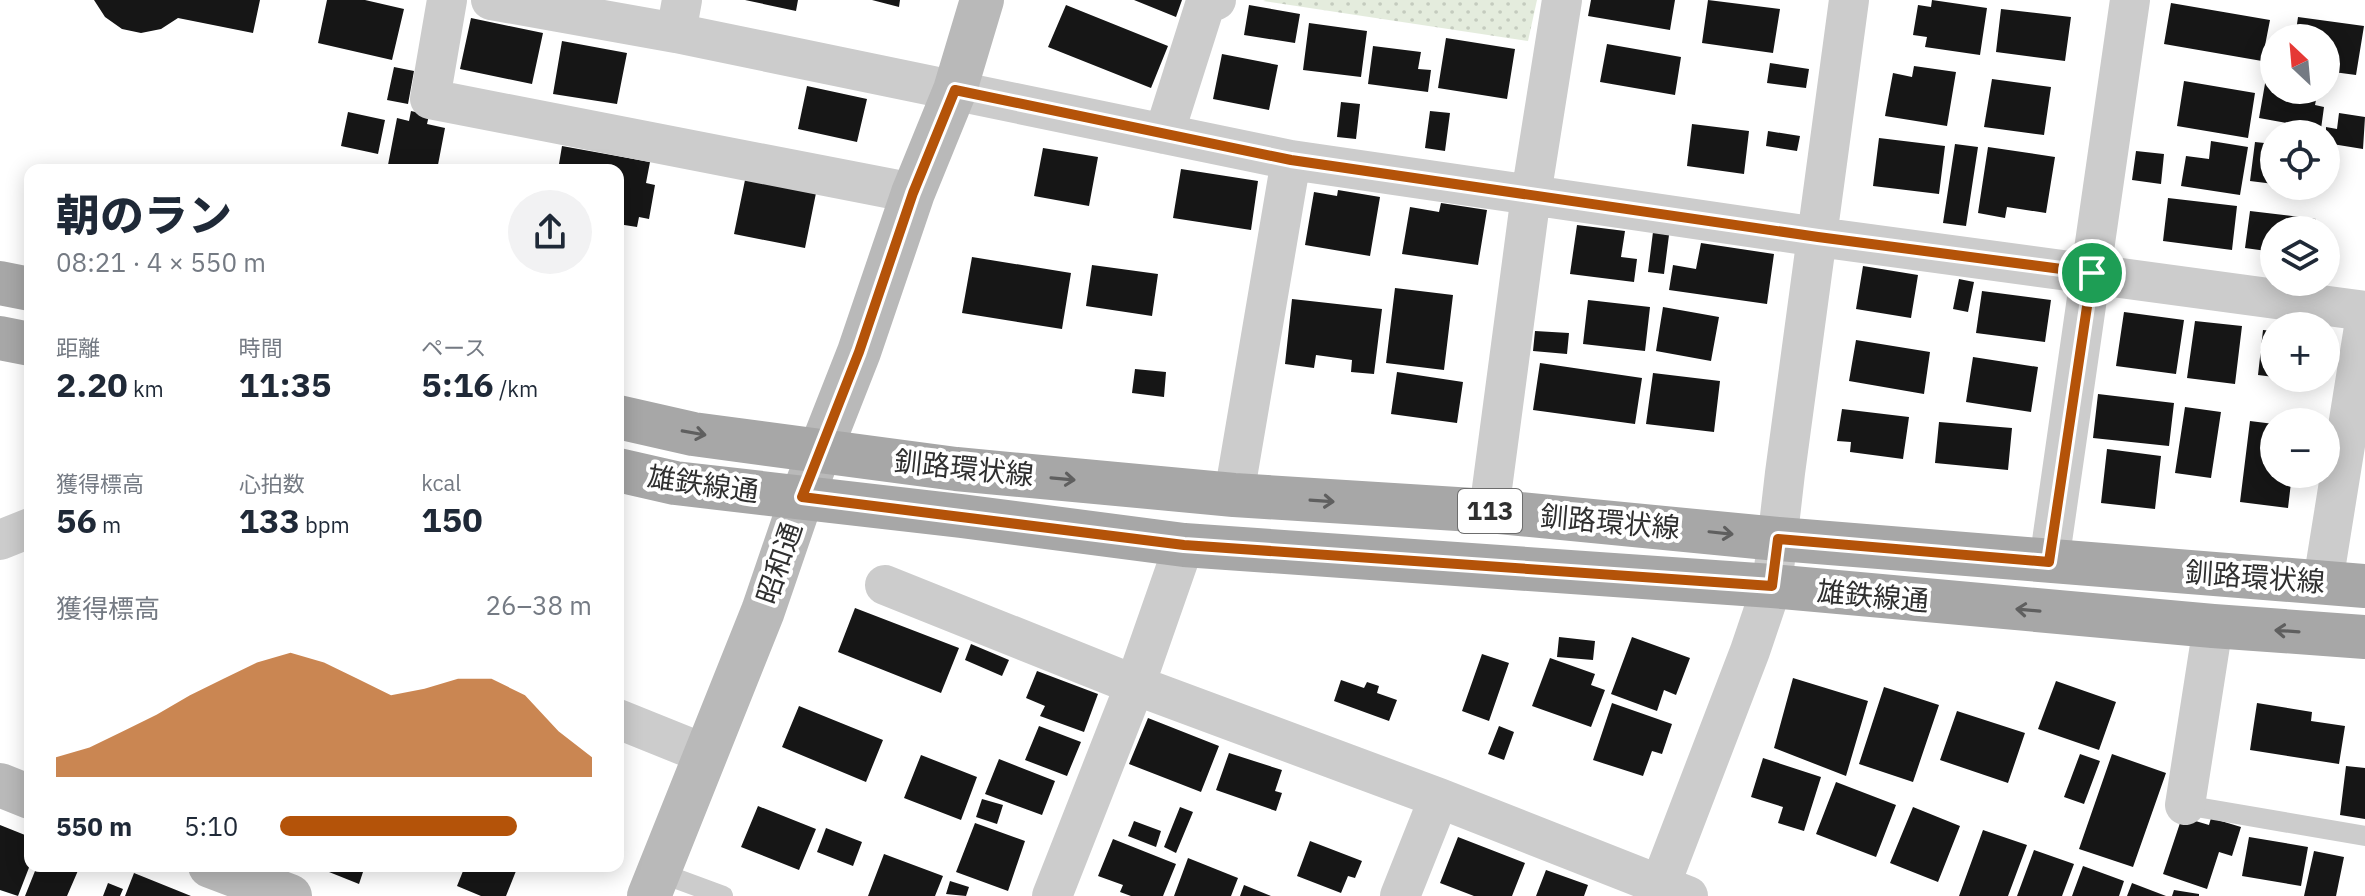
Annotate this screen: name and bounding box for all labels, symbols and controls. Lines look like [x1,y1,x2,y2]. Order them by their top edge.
north arrow [2260,24,2340,104]
map controls [2260,24,2340,488]
button: locate [2260,120,2340,200]
text: 朝のラン [56,186,232,243]
button: share [508,190,592,274]
button: layers [2260,216,2340,296]
pin [2058,239,2126,307]
text: 08:21 · 4 × 550 m [56,245,266,279]
icon: arrive [2070,251,2114,295]
button: + [2260,312,2340,392]
text: 距離 [56,333,100,362]
text: 時間 [239,333,283,362]
text: ペース [421,333,486,362]
text: 2.20 [56,362,128,406]
text: 11:35 [239,362,331,406]
text: 5:16 [421,362,494,406]
text: km [128,374,164,403]
text: /km [494,374,538,403]
button: − [2260,408,2340,488]
one-way arrow [681,427,707,442]
street label: 釧路環状線 [892,442,1036,493]
street label: 雄鉄線通 [645,457,761,510]
text: kcal [421,468,461,497]
text: 獲得標高 [56,469,144,498]
text: 心拍数 [239,469,305,498]
one-way arrow [1049,472,1076,487]
road number: 113 [1458,489,1522,533]
one-way arrow [1308,494,1335,509]
text: 150 [421,497,483,541]
street label: 釧路環状線 [1539,497,1681,546]
text: 56 [56,498,97,542]
text: 133 [239,498,300,542]
text: m [97,510,121,539]
text: bpm [300,510,350,539]
street label: 昭和通 [747,517,810,609]
one-way arrow [1707,526,1734,541]
street label: 釧路環状線 [2184,553,2326,600]
street label: 雄鉄線通 [1816,572,1930,619]
text: 26–38 m [485,588,592,622]
text: 獲得標高 [56,591,160,625]
one-way arrow [2015,602,2042,617]
one-way arrow [2274,623,2301,638]
text: 550 m [56,809,132,843]
text: 5:10 [184,809,238,843]

